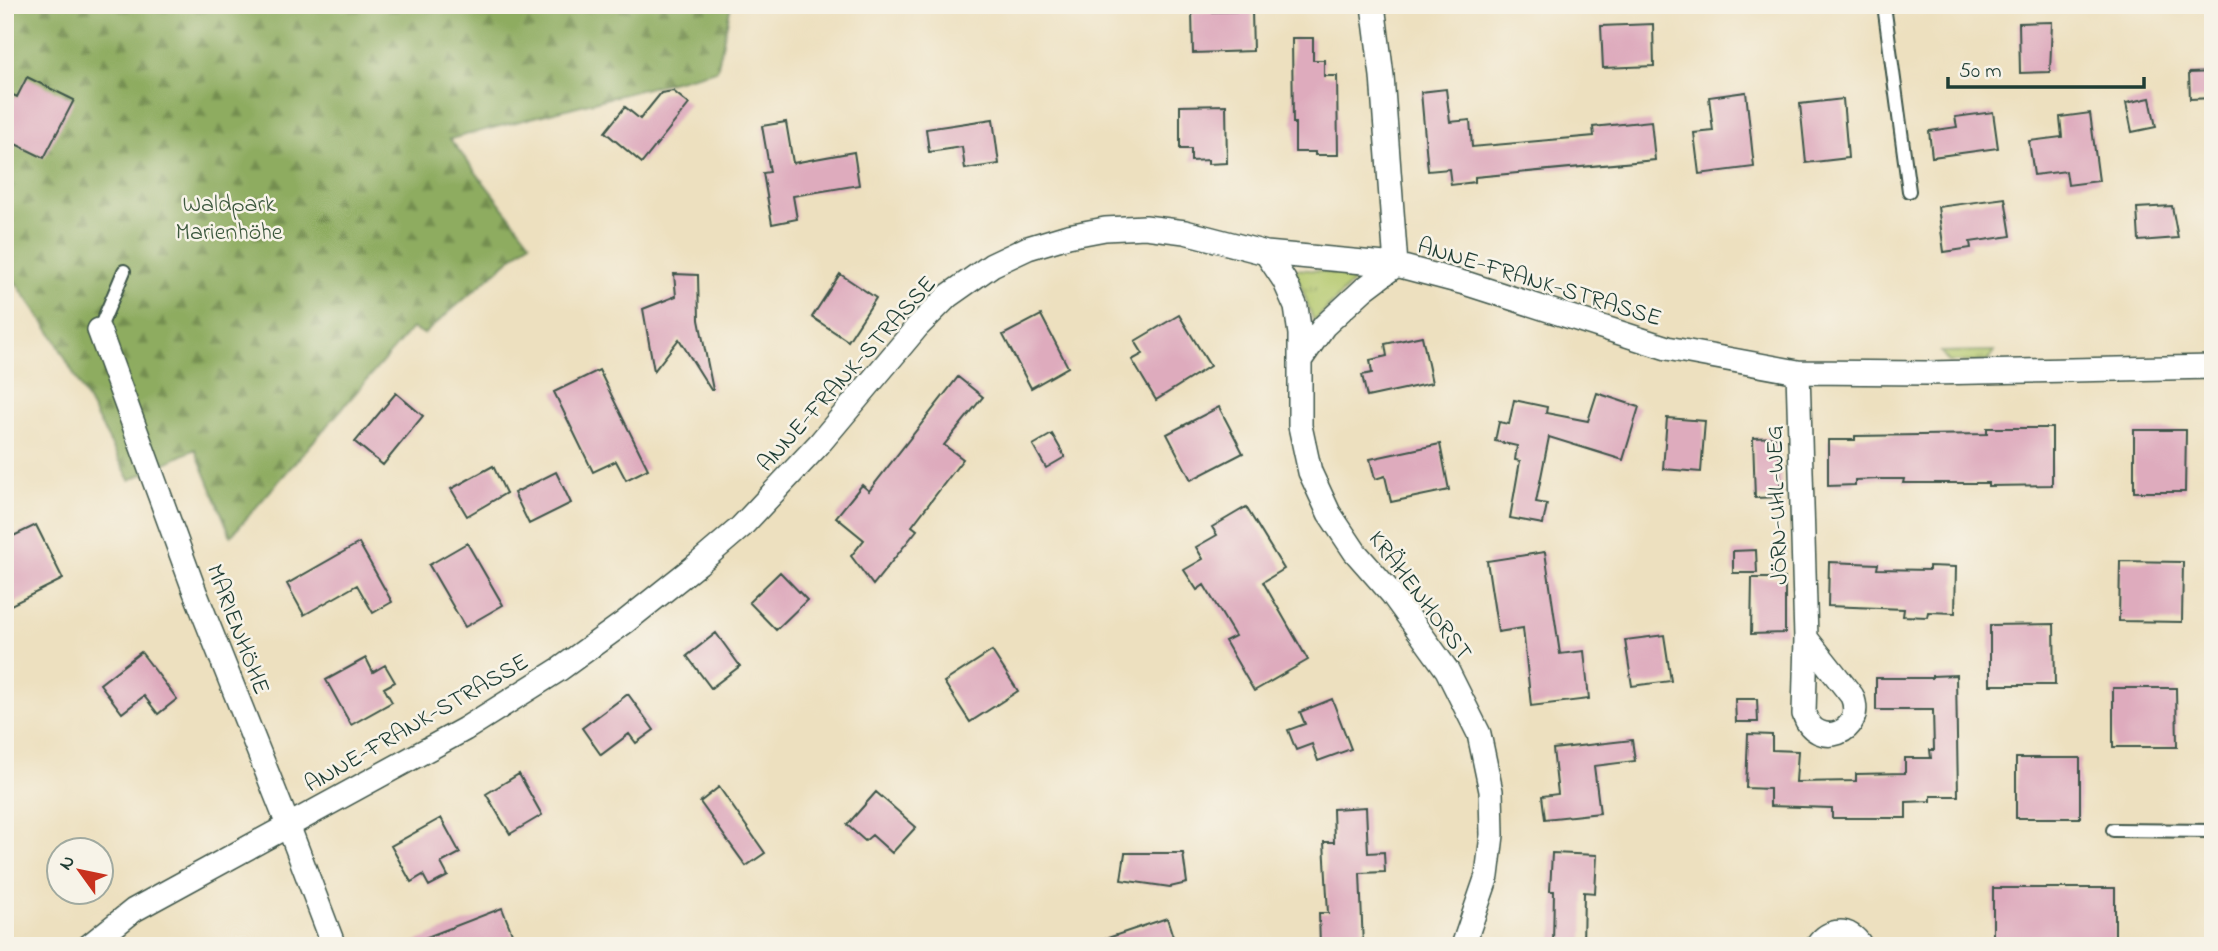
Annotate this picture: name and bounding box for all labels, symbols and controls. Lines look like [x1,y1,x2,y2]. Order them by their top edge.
scale bar [1948,46,2144,90]
text: 50 m [1959,57,2002,87]
park label: Waldpark Marienhöhe [175,188,283,251]
street label: ANNE-FRANK-STRASSE [1413,230,1666,337]
street label: ANNE-FRANK-STRASSE [750,269,946,481]
street label: JÖRN-UHL-WEG [1758,424,1799,585]
street label: KRÄHENHORST [1358,524,1480,669]
street label: MARIENHÖHE [196,560,278,700]
street label: ANNE-FRANK-STRASSE [299,646,536,803]
north arrow [46,836,116,906]
text: N [53,850,83,876]

